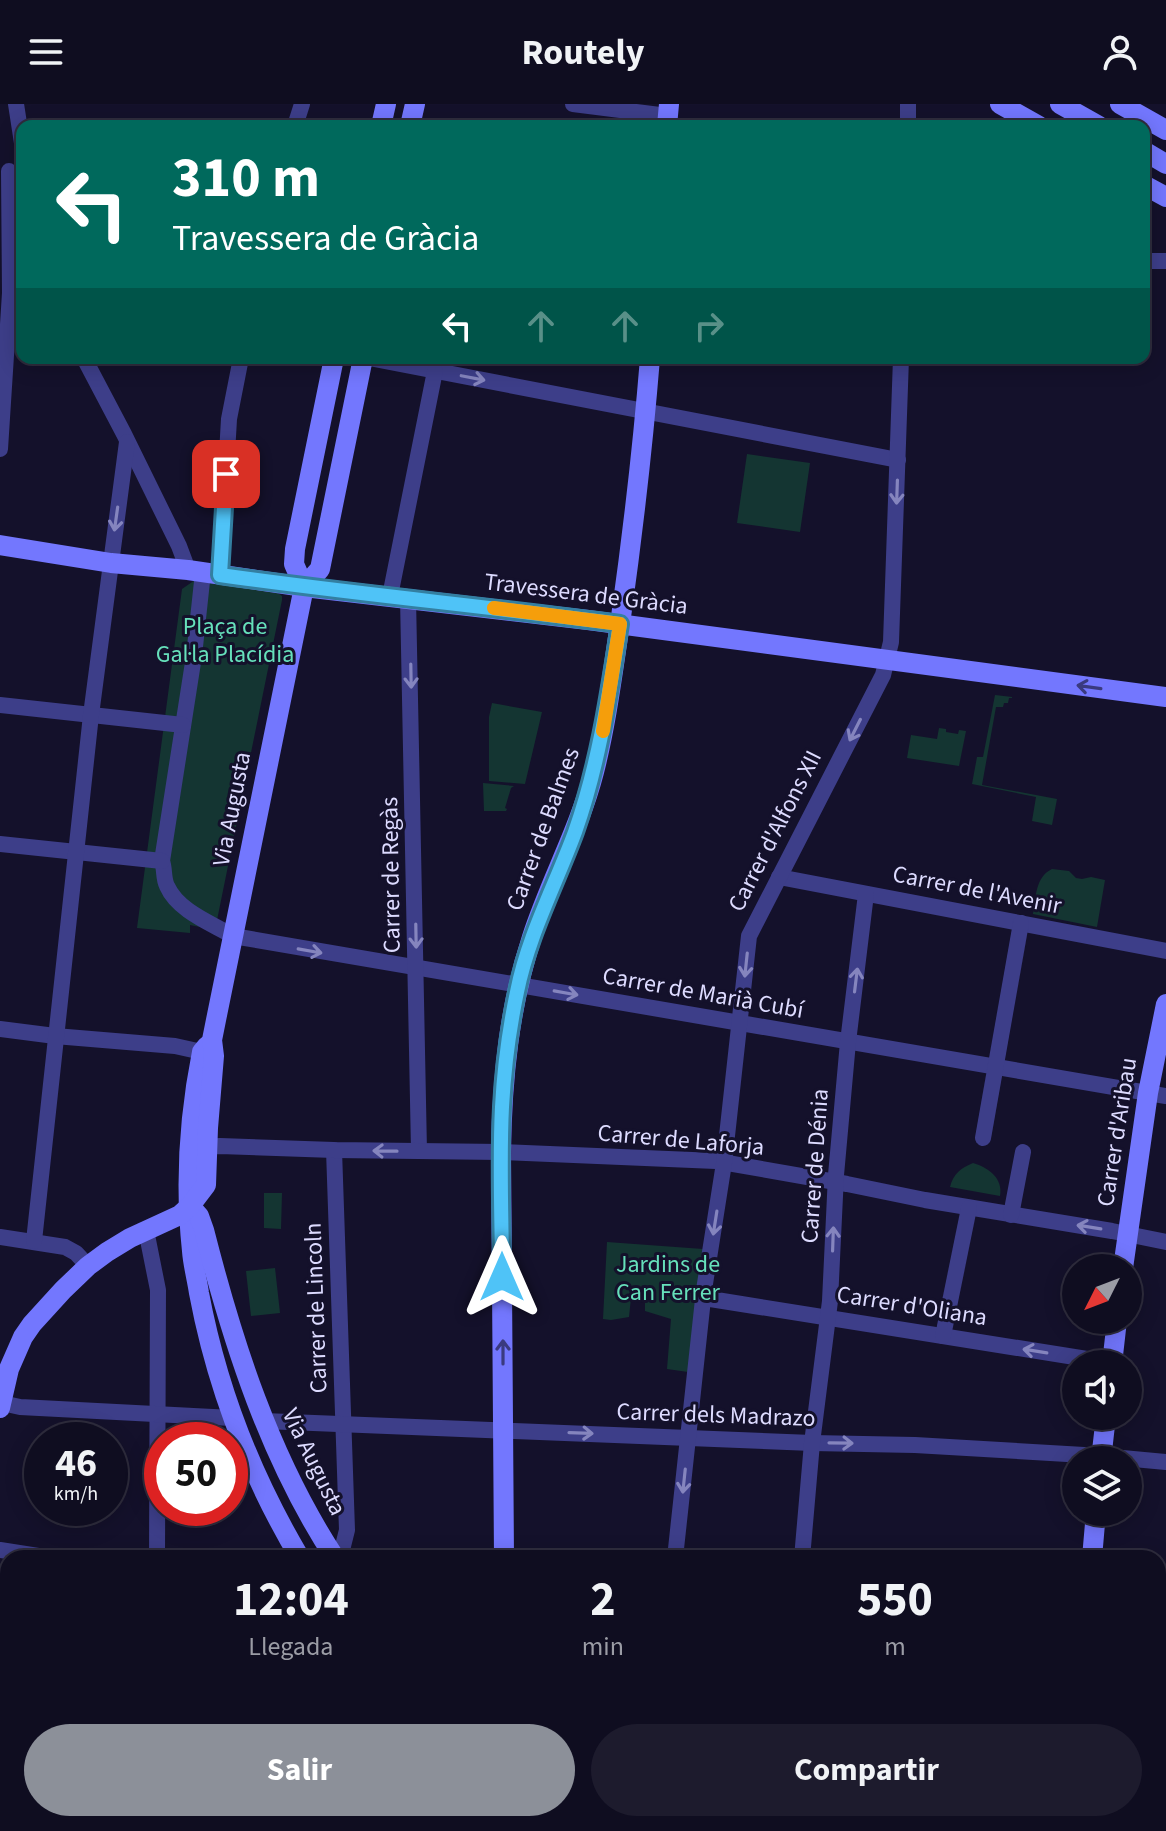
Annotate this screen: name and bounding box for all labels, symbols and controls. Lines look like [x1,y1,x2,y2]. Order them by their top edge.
text: Routely [522,27,644,78]
icon: menu [24,30,68,74]
icon: person [1098,30,1142,74]
text: 310 m [172,139,320,218]
icon: left [40,152,144,256]
text: Travessera de Gràcia [172,213,479,264]
icon: left [435,304,479,348]
icon: ahead [519,304,563,348]
icon: ahead [603,304,647,348]
icon: right [687,304,731,348]
one-way arrow [460,371,485,386]
pin [192,440,260,508]
icon: arrive [204,452,248,496]
one-way arrow [890,478,905,505]
one-way arrow [108,506,123,531]
street label: Travessera de Gràcia [482,564,690,624]
park label: Plaça de Gal·la Placídia [156,609,294,672]
one-way arrow [403,662,418,689]
one-way arrow [1077,679,1102,694]
one-way arrow [846,718,862,742]
street label: Carrer de Balmes [497,742,589,916]
street label: Carrer d'Alfons XII [719,744,831,918]
street label: Via Augusta [204,749,260,869]
street label: Carrer de Regàs [372,797,410,953]
street label: Carrer de l'Avenir [890,856,1065,924]
one-way arrow [408,922,424,949]
one-way arrow [296,944,322,959]
one-way arrow [738,951,753,978]
street label: Carrer de Marià Cubí [600,958,807,1028]
one-way arrow [848,967,863,994]
one-way arrow [553,987,578,1002]
street label: Carrer d'Aribau [1088,1055,1146,1209]
street label: Carrer de Dénia [792,1087,838,1245]
street label: Carrer de Laforja [596,1115,766,1165]
one-way arrow [372,1143,399,1158]
one-way arrow [707,1210,722,1235]
one-way arrow [1077,1219,1103,1234]
street label: Carrer de Lincoln [296,1222,336,1394]
one-way arrow [826,1226,841,1253]
position arrow [460,1235,544,1319]
park label: Jardins de Can Ferrer [616,1247,721,1310]
north arrow [1062,1254,1142,1334]
map controls [1062,1254,1142,1526]
street label: Carrer d'Oliana [834,1277,990,1335]
one-way arrow [495,1339,510,1366]
one-way arrow [1023,1342,1048,1357]
button: sound [1062,1350,1142,1430]
street label: Carrer dels Madrazo [616,1394,816,1436]
street label: Via Augusta [273,1402,355,1522]
speed limit sign: 50 [144,1422,248,1526]
one-way arrow [567,1426,594,1441]
text: 46 [55,1435,97,1492]
one-way arrow [827,1435,854,1451]
button: layers [1062,1446,1142,1526]
one-way arrow [676,1467,691,1494]
text: km/h [54,1480,98,1508]
text: 12:04 [233,1566,349,1634]
text: 2 [590,1566,616,1634]
text: 550 [857,1566,933,1634]
text: Llegada [248,1628,333,1665]
text: min [582,1628,624,1665]
text: m [884,1628,906,1665]
button: Salir [24,1724,575,1816]
button: Compartir [591,1724,1142,1816]

